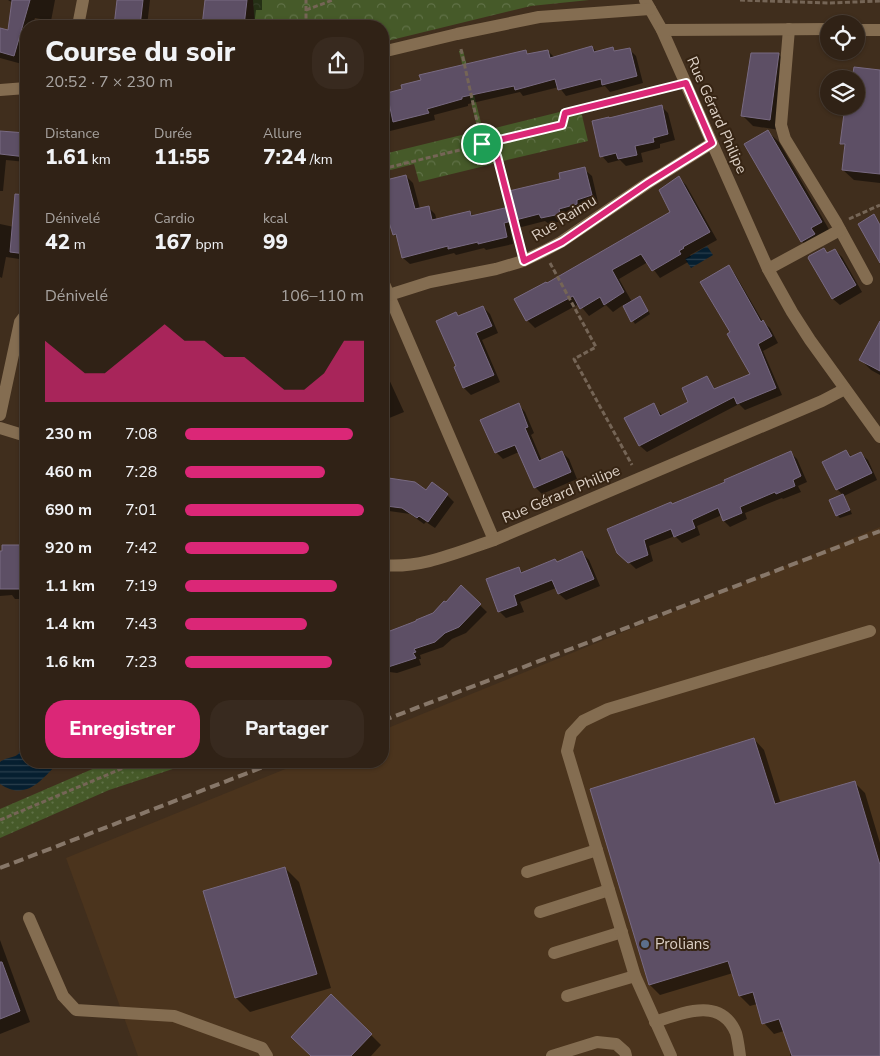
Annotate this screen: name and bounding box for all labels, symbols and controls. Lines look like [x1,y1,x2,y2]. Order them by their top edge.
map controls [820,15,865,115]
button: locate [820,15,865,60]
text: Course du soir [45,33,235,71]
button: share [312,37,364,89]
street label: Rue Gérard Philipe [682,53,752,177]
button: layers [820,70,865,115]
text: 20:52 · 7 × 230 m [45,71,173,93]
pin [461,123,503,165]
text: Distance [45,124,99,143]
text: Durée [154,124,192,143]
text: Allure [263,124,302,143]
icon: arrive [468,130,496,158]
text: 1.61 [45,143,88,171]
text: 11:55 [154,143,210,171]
text: 7:24 [263,143,306,171]
text: km [88,150,111,169]
text: /km [306,150,333,169]
street label: Rue Raimu [528,190,600,246]
text: Dénivelé [45,209,100,228]
text: Cardio [154,209,195,228]
text: kcal [263,209,288,228]
text: 42 [45,228,70,256]
text: 167 [154,228,192,256]
text: 99 [263,228,288,256]
text: m [70,235,86,254]
text: bpm [192,235,224,254]
text: Dénivelé [45,285,108,307]
text: 106–110 m [281,285,364,307]
text: 230 m [45,423,92,445]
text: 7:08 [125,423,157,445]
street label: Rue Gérard Philipe [499,460,623,528]
text: 460 m [45,461,92,483]
text: 7:28 [125,461,157,483]
text: 690 m [45,499,92,521]
text: 7:01 [125,499,157,521]
text: 920 m [45,537,92,559]
text: 7:42 [125,537,157,559]
text: 1.1 km [45,575,95,597]
text: 7:19 [125,575,157,597]
text: 1.4 km [45,613,95,635]
text: 7:43 [125,613,157,635]
text: 1.6 km [45,651,95,673]
text: 7:23 [125,651,157,673]
button: Enregistrer [45,700,200,758]
button: Partager [210,700,364,758]
place label: Prolians [655,934,710,954]
marker: Prolians [639,938,651,950]

